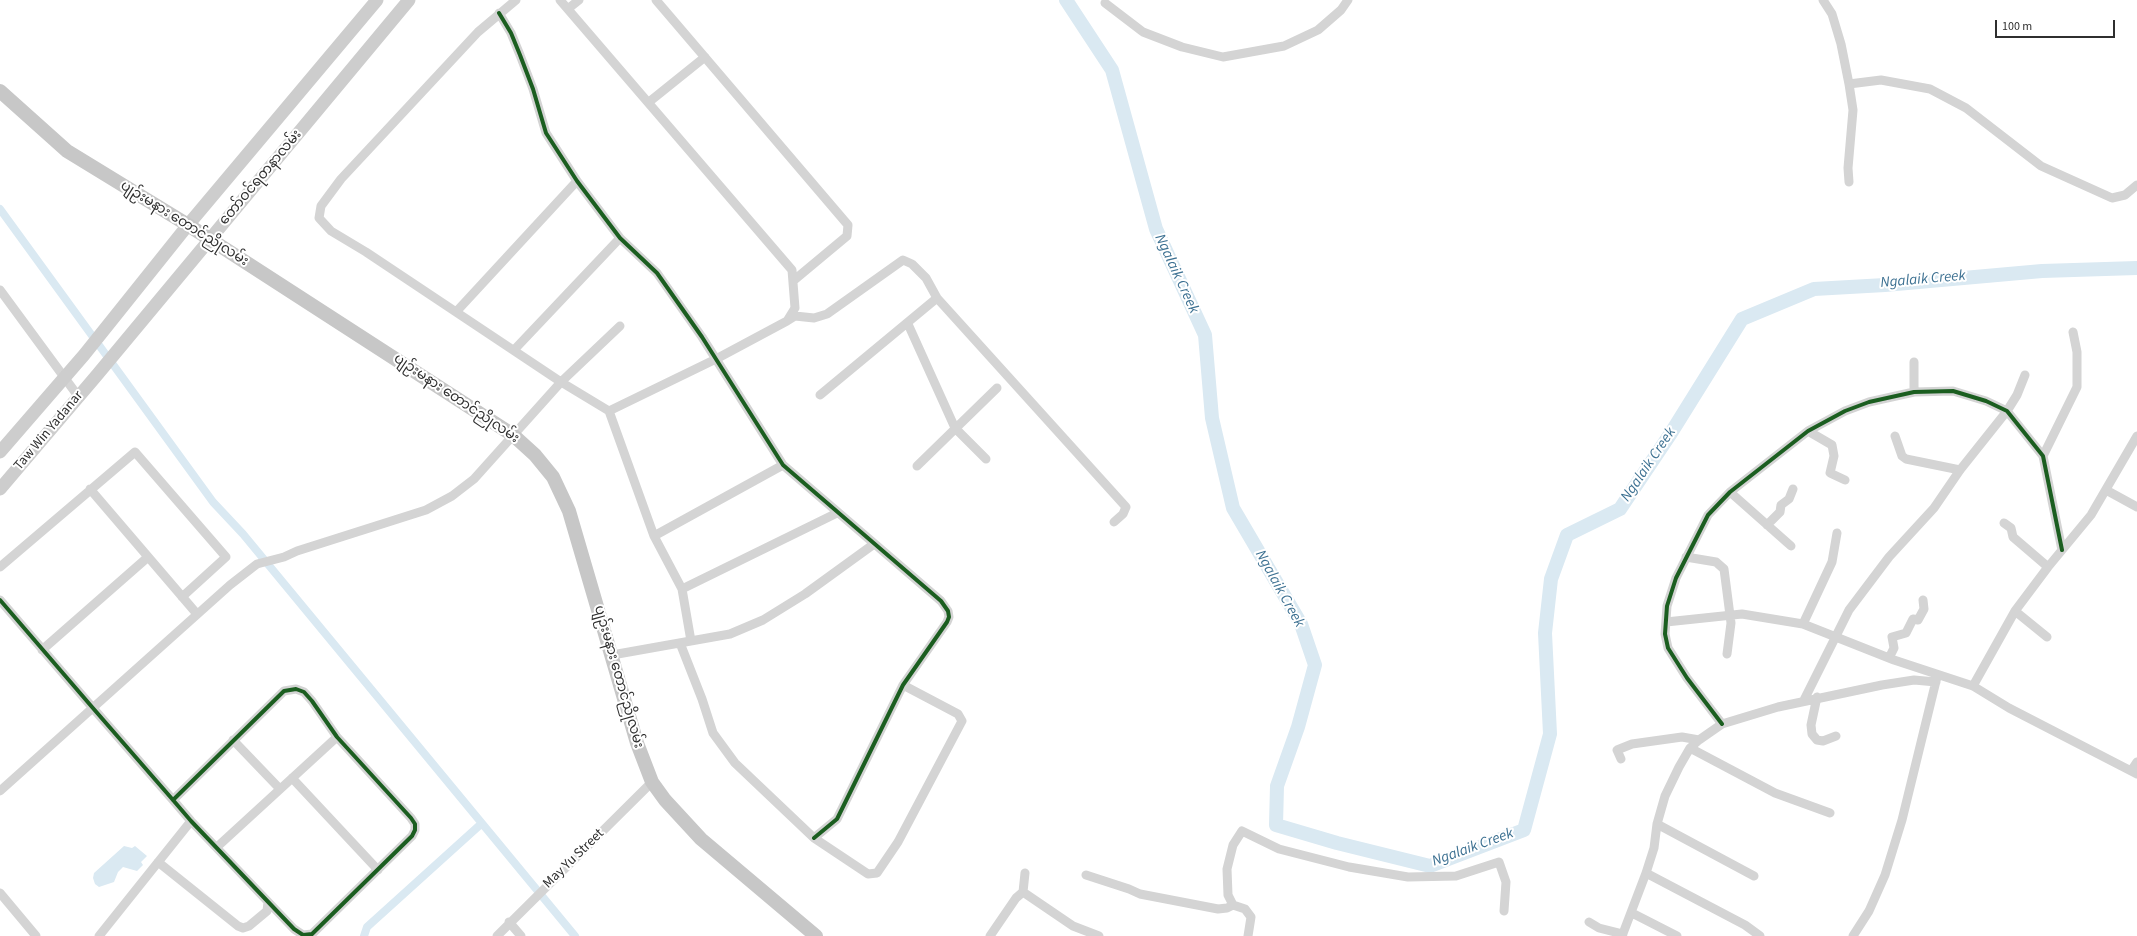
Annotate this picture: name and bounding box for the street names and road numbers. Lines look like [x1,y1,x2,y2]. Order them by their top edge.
street label: တော်ဝင်ရတနာလမ်း [216,127,306,229]
street label: ပျဉ်းမနား တောင်ညိုလမ်း [117,178,251,270]
street label: ပျဉ်းမနား တောင်ညိုလမ်း [390,351,522,447]
street label: Taw Win Yadanar [11,388,87,474]
street label: ပျဉ်းမနား တောင်ညိုလမ်း [590,604,646,750]
street label: May Yu Street [540,826,608,892]

